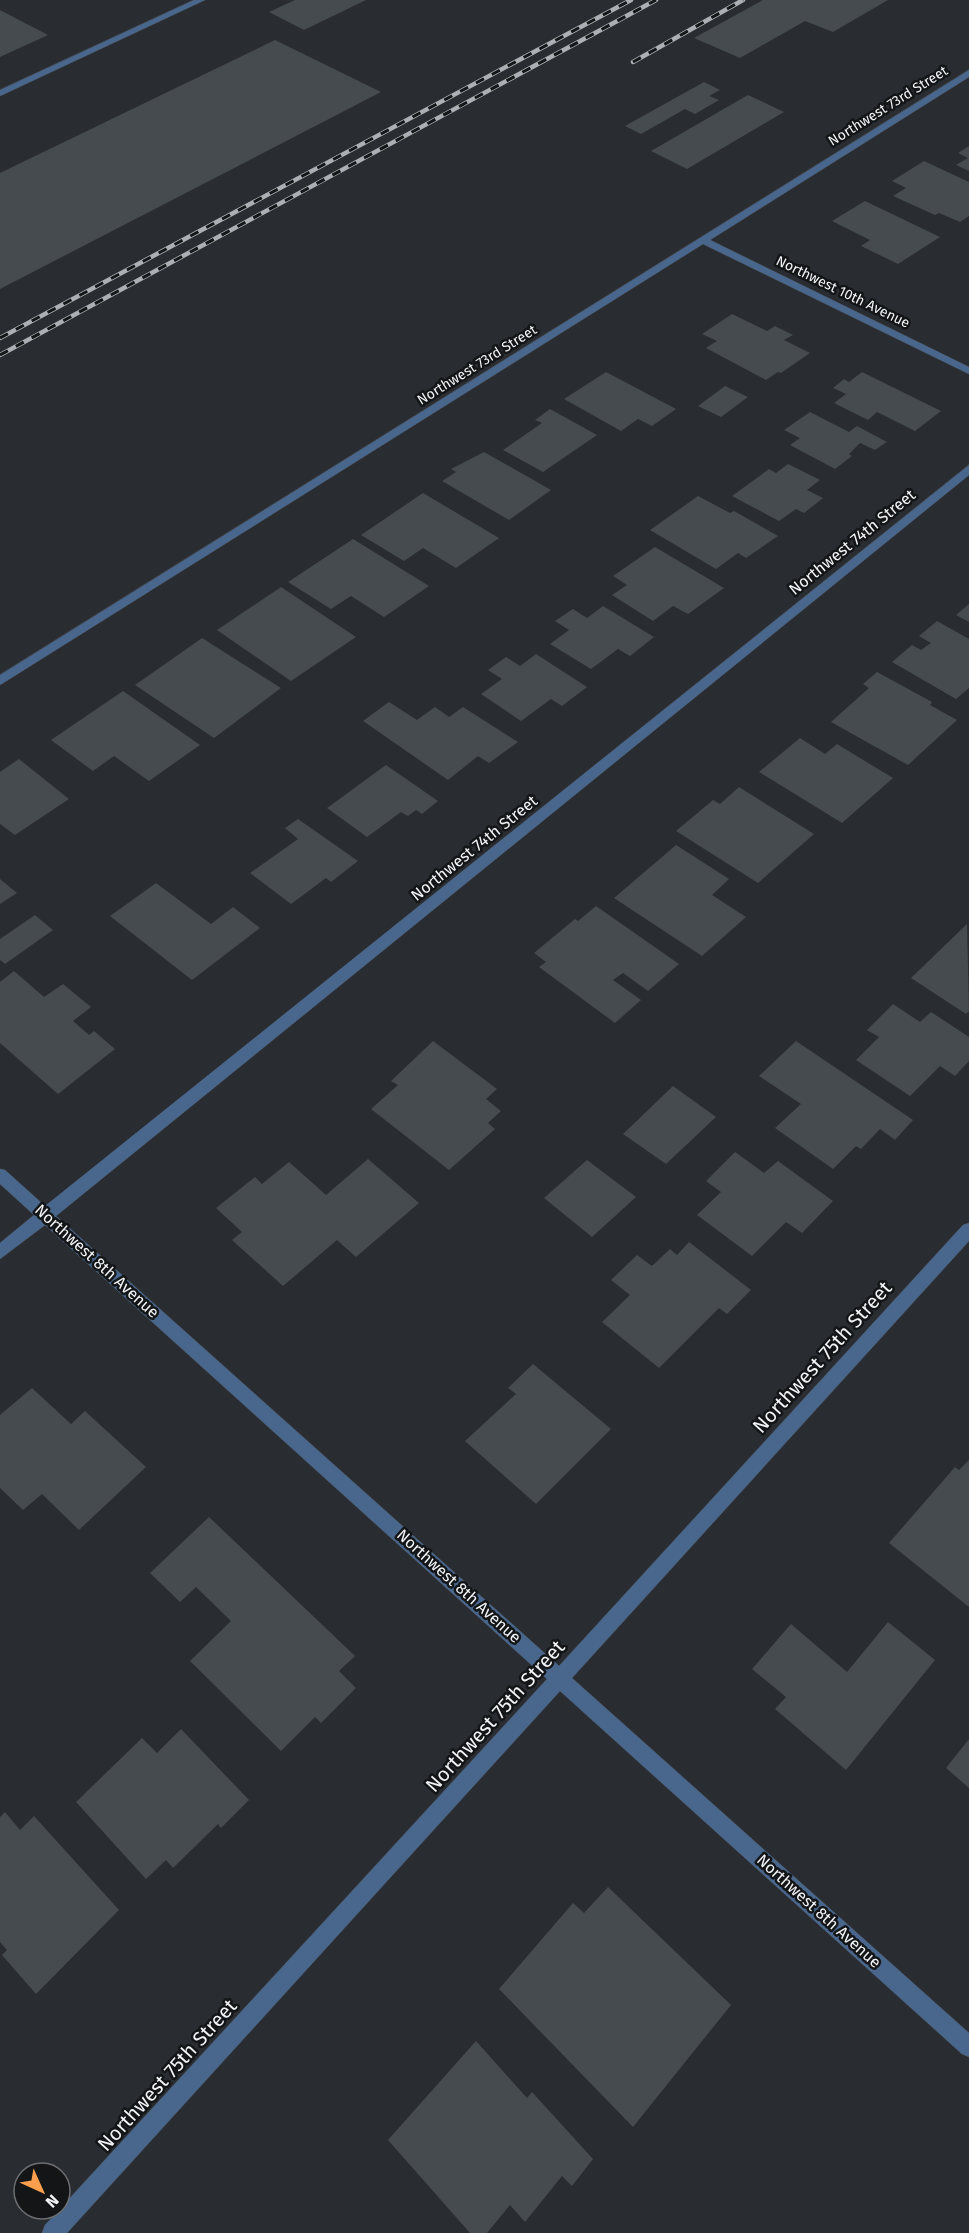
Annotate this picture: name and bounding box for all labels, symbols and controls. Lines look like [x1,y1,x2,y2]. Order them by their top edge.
street label: Northwest 73rd Street [825,62,952,150]
street label: Northwest 10th Avenue [773,252,913,332]
street label: Northwest 73rd Street [414,321,541,409]
street label: Northwest 74th Street [785,485,919,599]
street label: Northwest 74th Street [407,791,541,905]
street label: Northwest 8th Avenue [31,1200,163,1322]
street label: Northwest 75th Street [747,1276,897,1438]
street label: Northwest 8th Avenue [393,1525,525,1647]
street label: Northwest 75th Street [420,1635,570,1797]
street label: Northwest 8th Avenue [753,1850,885,1972]
street label: Northwest 75th Street [92,1994,242,2156]
north arrow [12,2161,72,2221]
text: N [42,2191,63,2212]

